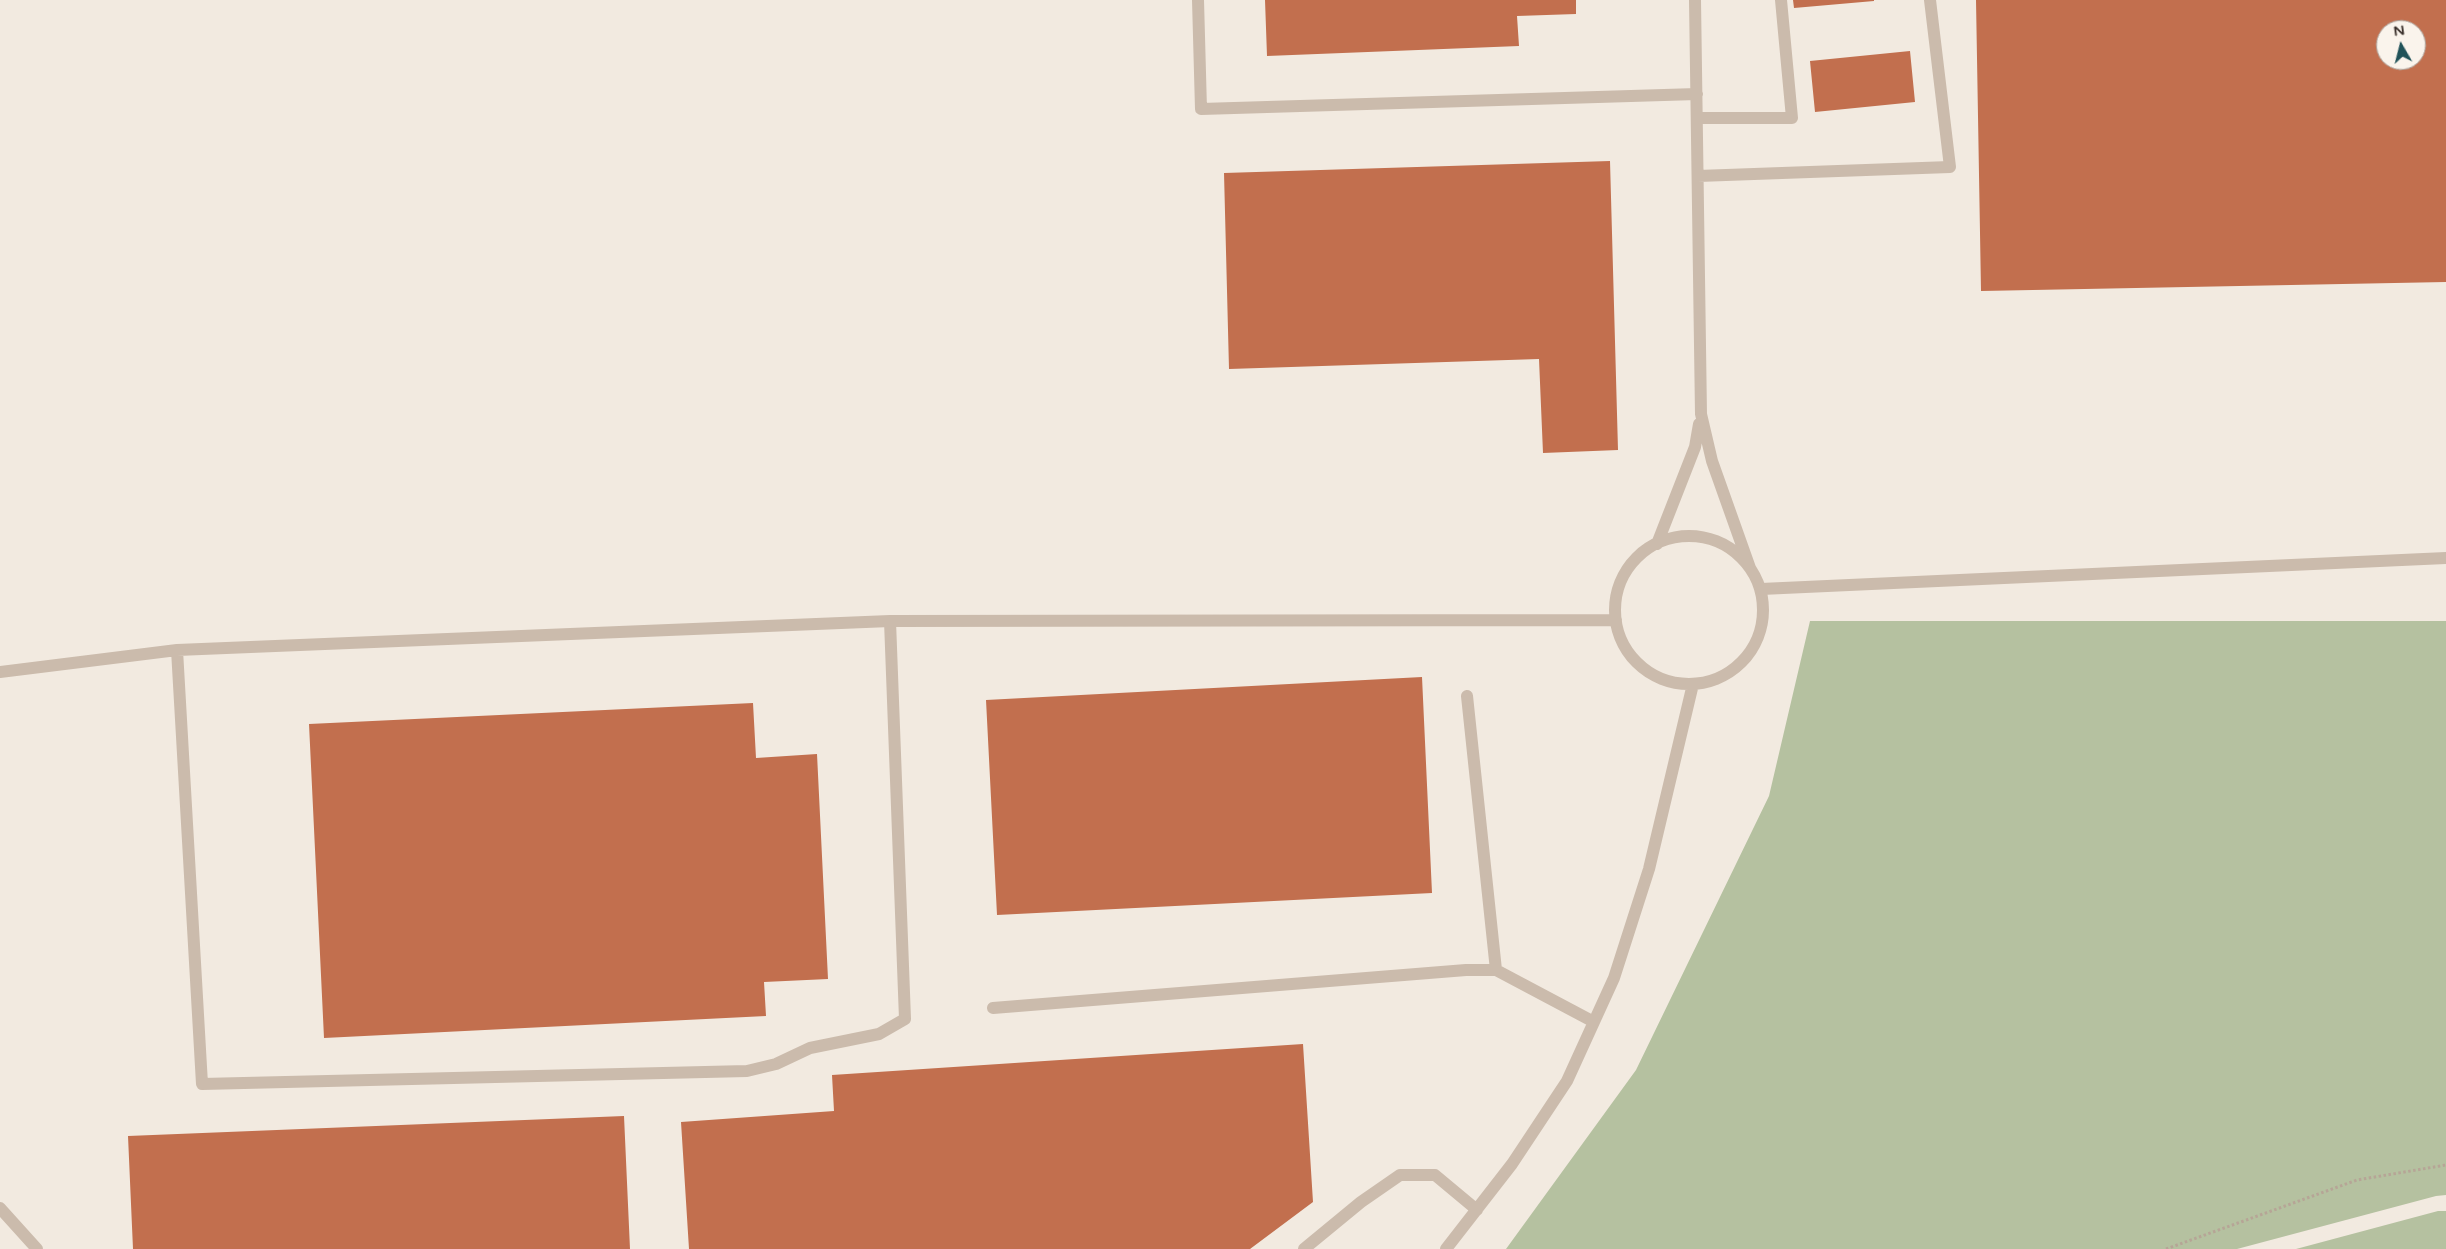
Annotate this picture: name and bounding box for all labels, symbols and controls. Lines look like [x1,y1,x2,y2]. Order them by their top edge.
north arrow [2376,20,2426,70]
text: N [2392,21,2406,40]

